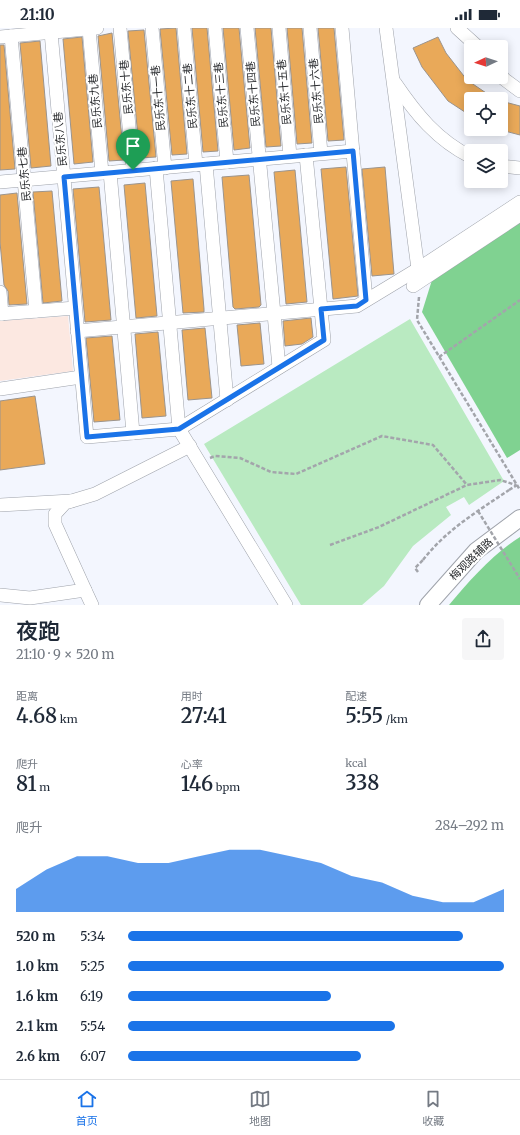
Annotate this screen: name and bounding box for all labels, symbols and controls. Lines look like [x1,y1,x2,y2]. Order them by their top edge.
text: 21:10 [20,5,55,24]
north arrow [464,40,508,84]
map controls [464,40,508,188]
street label: 民乐东十六巷 [306,58,326,124]
street label: 民乐东十巷 [117,59,135,115]
street label: 民乐东十五巷 [274,59,294,125]
street label: 民乐东十四巷 [243,61,263,127]
street label: 民乐东十三巷 [211,62,231,128]
street label: 民乐东十二巷 [180,63,200,129]
street label: 民乐东十一巷 [148,65,168,131]
street label: 民乐东九巷 [86,73,104,129]
button: locate [464,92,508,136]
street label: 民乐东八巷 [51,111,69,167]
pin [116,129,150,170]
icon: arrive [122,135,144,157]
button: layers [464,144,508,188]
street label: 民乐东七巷 [15,146,33,202]
street label: 梅观路辅路 [446,535,496,583]
text: 夜跑 [16,617,60,645]
button: share [462,618,504,660]
text: 21:10 · 9 × 520 m [16,646,115,663]
text: 距离 [16,689,38,703]
text: 用时 [181,689,203,703]
text: 配速 [345,689,367,703]
text: 4.68 [16,703,57,728]
text: 27:41 [181,703,227,728]
text: 5:55 [345,703,383,728]
text: km [57,712,78,726]
text: /km [383,712,408,726]
text: kcal [345,756,367,770]
text: 爬升 [16,757,38,771]
text: 心率 [181,757,203,771]
text: 338 [345,770,379,795]
text: 81 [16,771,37,796]
text: 146 [181,771,213,796]
text: m [37,780,50,794]
text: bpm [213,780,240,794]
text: 284–292 m [435,817,504,834]
text: 爬升 [16,819,42,836]
text: 520 m [16,928,55,945]
text: 5:34 [80,928,105,945]
text: 1.0 km [16,958,59,975]
text: 5:25 [80,958,105,975]
text: 1.6 km [16,988,58,1005]
text: 6:19 [80,988,103,1005]
text: 2.1 km [16,1018,58,1035]
text: 5:54 [80,1018,105,1035]
text: 2.6 km [16,1048,60,1065]
text: 6:07 [80,1048,106,1065]
tab: 首页 [76,1088,98,1128]
tab: 地图 [249,1088,271,1128]
tab: 收藏 [422,1088,444,1128]

